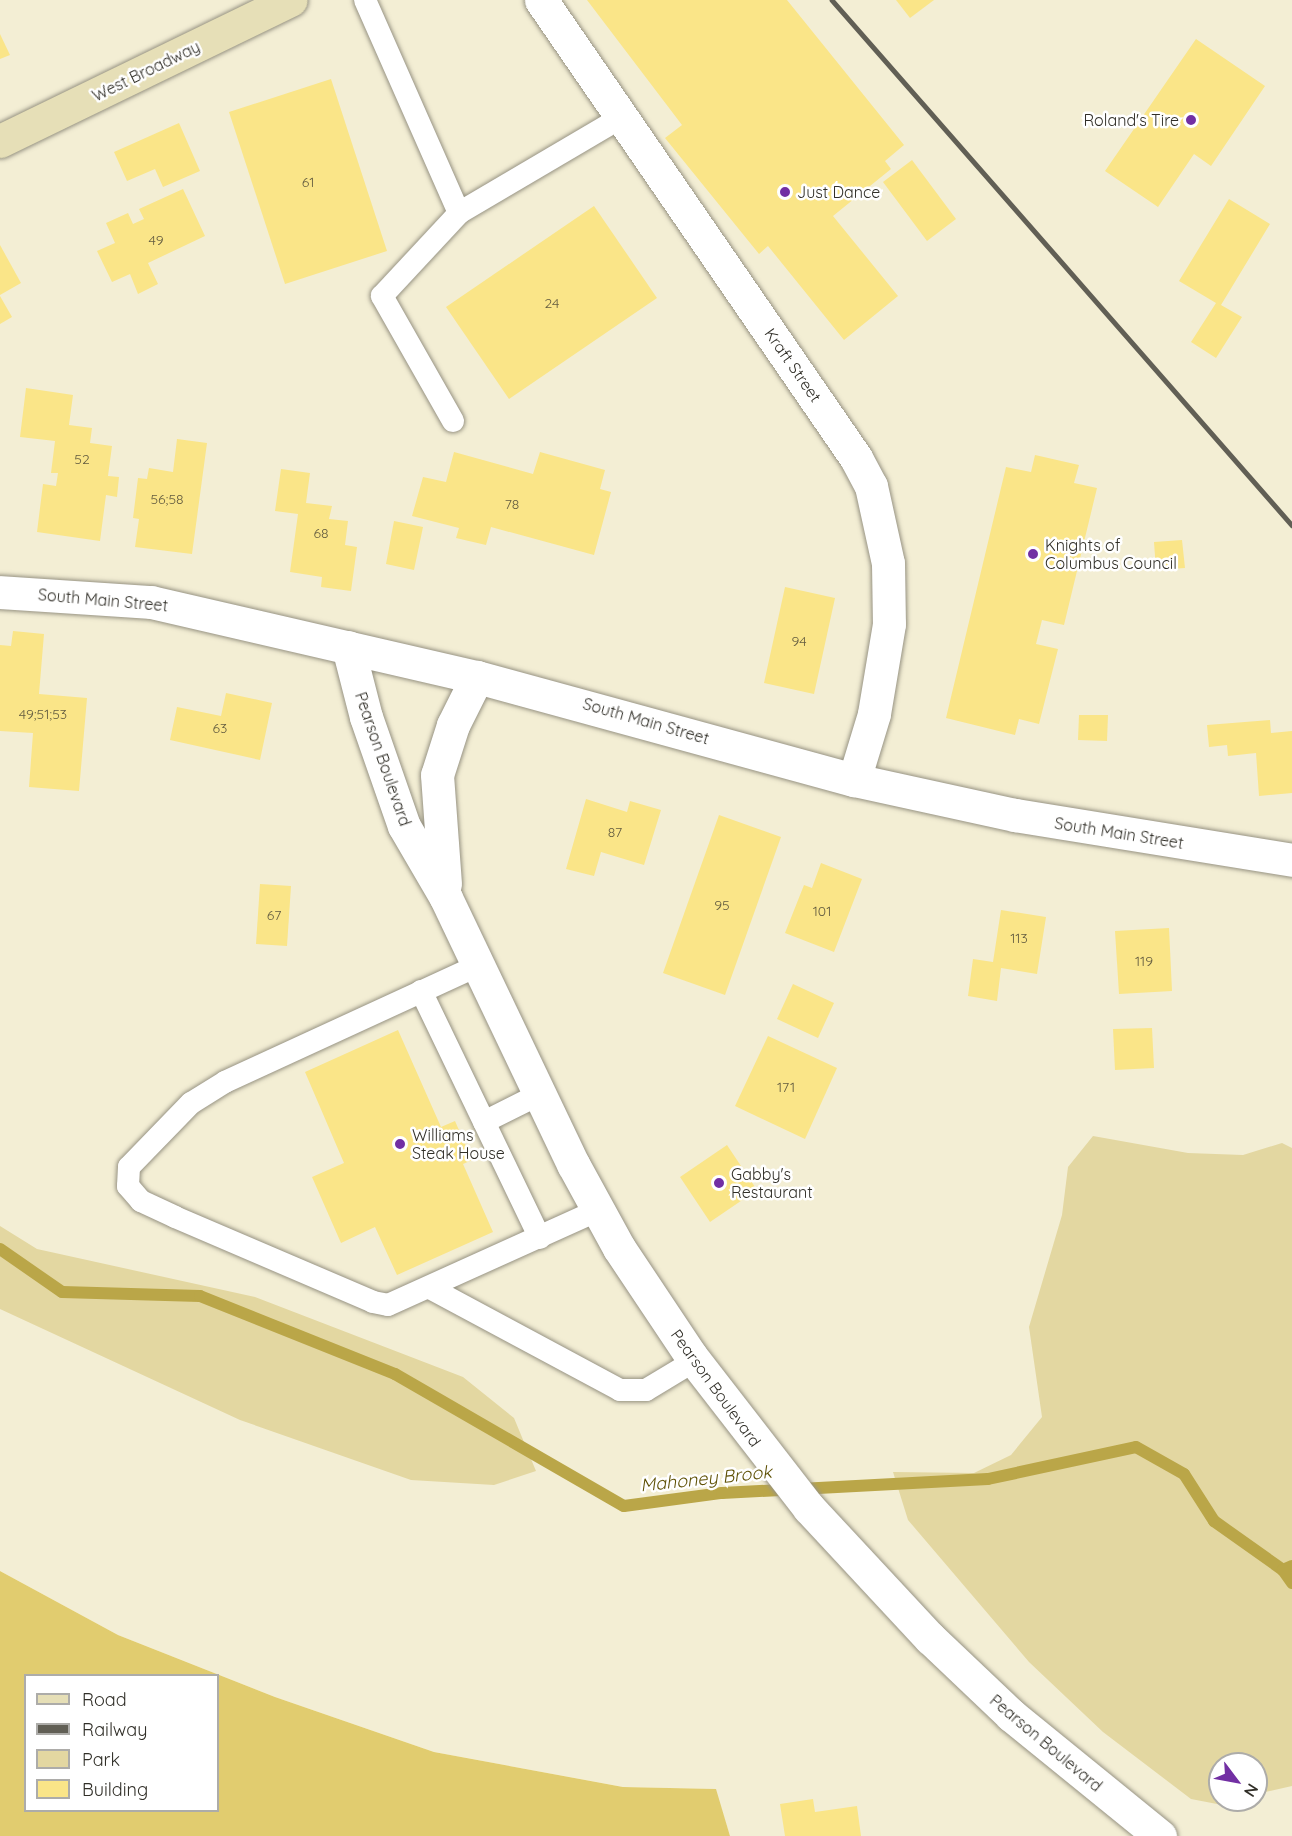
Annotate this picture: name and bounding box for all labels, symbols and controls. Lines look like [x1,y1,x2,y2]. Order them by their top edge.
street label: West Broadway [89,37,203,105]
place label: Roland's Tire [1083,110,1179,130]
marker: Roland's Tire [1184,113,1198,127]
house number: 61 [302,174,314,190]
place label: Just Dance [797,182,880,202]
marker: Just Dance [778,185,792,199]
house number: 49 [149,232,163,248]
house number: 24 [545,295,559,311]
street label: Kraft Street [761,324,825,406]
house number: 52 [74,451,90,467]
house number: 56;58 [150,491,184,507]
house number: 78 [505,496,519,512]
house number: 68 [313,525,329,541]
place label: Knights of Columbus Council [1045,535,1177,573]
marker: Knights of Columbus Council [1026,547,1040,561]
street label: South Main Street [37,585,169,615]
house number: 94 [791,633,807,649]
street label: Pearson Boulevard [351,689,415,829]
street label: South Main Street [581,694,711,748]
house number: 49;51;53 [19,706,67,722]
house number: 63 [213,720,227,736]
street label: South Main Street [1053,813,1185,853]
house number: 87 [608,824,622,840]
house number: 95 [714,897,730,913]
house number: 101 [813,903,831,919]
house number: 67 [267,907,281,923]
house number: 113 [1010,930,1028,946]
house number: 119 [1135,953,1153,969]
house number: 171 [777,1079,795,1095]
place label: Williams Steak House [412,1125,505,1163]
marker: Williams Steak House [393,1137,407,1151]
place label: Gabby's Restaurant [731,1164,813,1202]
marker: Gabby's Restaurant [712,1176,726,1190]
street label: Pearson Boulevard [667,1326,765,1450]
water label: Mahoney Brook [639,1461,773,1497]
legend [24,1674,219,1812]
text: Road [82,1688,127,1711]
street label: Pearson Boulevard [986,1691,1106,1795]
text: Railway [82,1718,148,1741]
text: Park [82,1748,120,1771]
north arrow [1208,1752,1268,1812]
text: Building [82,1778,148,1801]
text: N [1240,1780,1263,1801]

